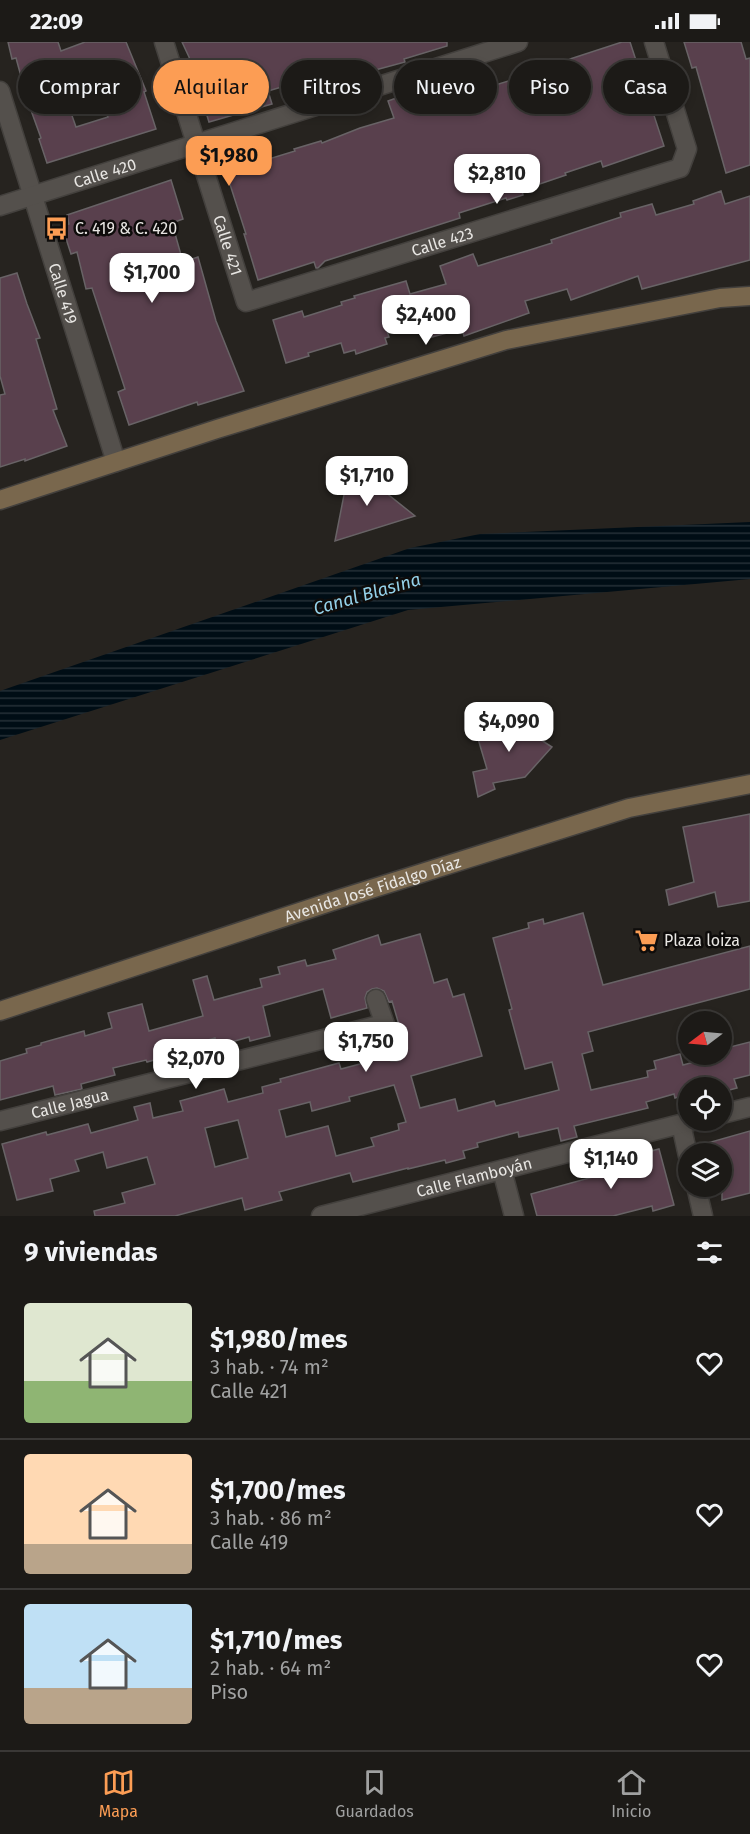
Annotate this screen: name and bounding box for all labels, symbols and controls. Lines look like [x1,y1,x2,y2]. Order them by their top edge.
text: 22:09 [30,8,83,35]
chip: Comprar [18,60,141,114]
chip: Alquilar [153,60,269,114]
chip: Filtros [281,60,382,114]
chip: Nuevo [394,60,497,114]
chip: Piso [509,60,591,114]
chip: Casa [603,60,689,114]
pin: $1,980 [180,136,278,187]
text: $1,980 [200,143,258,167]
street label: Calle 420 [71,154,139,192]
pin: $2,810 [448,154,546,205]
text: $2,810 [468,161,526,185]
street label: Calle 421 [210,213,246,278]
bus stop icon: C. 419 & C. 420 [44,215,70,241]
place label: C. 419 & C. 420 [75,219,177,238]
street label: Calle 423 [409,223,475,260]
pin: $1,700 [103,253,201,304]
text: $1,700 [124,260,180,284]
street label: Calle 419 [45,261,82,326]
pin: $2,400 [377,295,475,346]
text: $2,400 [396,302,456,326]
pin: $1,710 [318,456,416,507]
text: $1,710 [340,463,394,487]
water label: Canal Blasina [311,568,423,620]
pin: $4,090 [460,702,558,753]
text: $4,090 [478,709,540,733]
street label: Avenida José Fidalgo Díaz [282,852,463,926]
supermarket icon: Plaza loiza [633,927,659,953]
place label: Plaza loiza [664,931,740,950]
north arrow [678,1011,732,1065]
map controls [678,1011,732,1197]
pin: $1,750 [317,1022,415,1073]
text: $1,750 [338,1029,394,1053]
pin: $2,070 [147,1039,245,1090]
text: $2,070 [167,1046,225,1070]
button: locate [678,1077,732,1131]
street label: Calle Jagua [29,1084,111,1122]
pin: $1,140 [562,1139,660,1190]
button: layers [678,1143,732,1197]
text: $1,140 [584,1146,638,1170]
street label: Calle Flamboyán [414,1153,534,1201]
icon: filters [693,1236,726,1269]
text: 9 viviendas [24,1237,158,1268]
text: $1,980/mes [210,1324,348,1355]
icon: home [72,1327,144,1399]
icon: heart [693,1347,726,1380]
text: 3 hab. · 74 m² [210,1355,329,1379]
text: Calle 421 [210,1379,288,1403]
text: $1,700/mes [210,1475,346,1506]
icon: home [72,1478,144,1550]
icon: heart [693,1498,726,1531]
text: 3 hab. · 86 m² [210,1506,332,1530]
text: Calle 419 [210,1530,288,1554]
text: $1,710/mes [210,1625,342,1656]
icon: home [72,1628,144,1700]
icon: heart [693,1648,726,1681]
text: 2 hab. · 64 m² [210,1656,331,1680]
text: Piso [210,1680,248,1704]
tab: Mapa [99,1766,138,1821]
tab: Guardados [335,1766,414,1821]
tab: Inicio [611,1766,651,1821]

